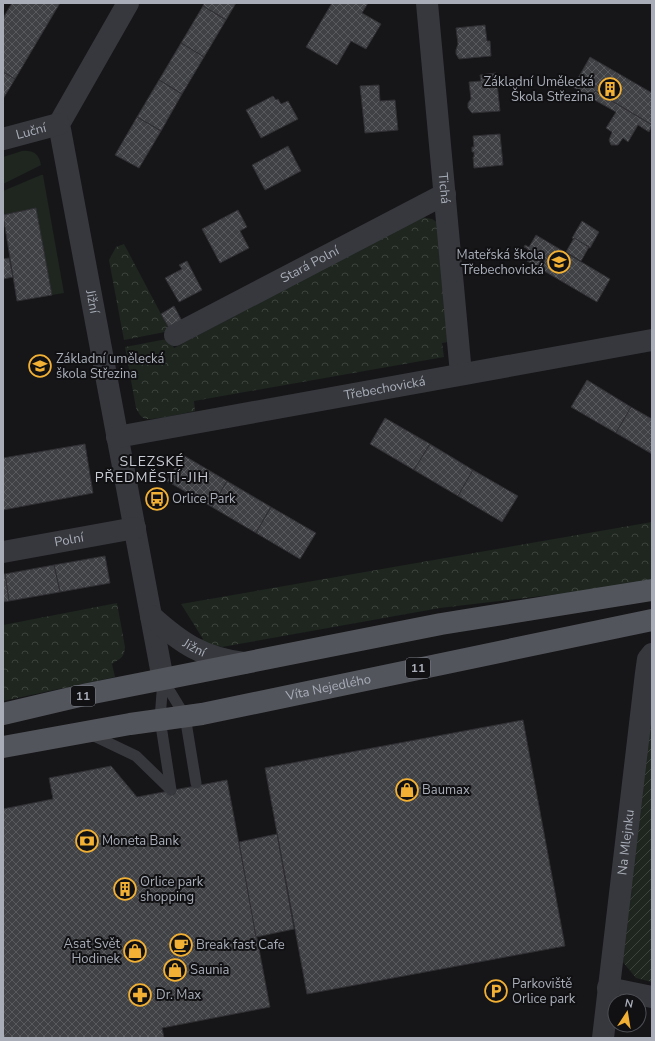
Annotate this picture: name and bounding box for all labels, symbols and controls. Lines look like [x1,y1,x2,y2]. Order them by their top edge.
place label: Základní Umělecká Škola Střezina [483,73,594,106]
building icon: Základní Umělecká Škola Střezina [597,76,623,102]
street label: Luční [14,119,49,144]
street label: Tichá [434,172,454,205]
street label: Stará Polní [277,241,343,287]
place label: Mateřská škola Třebechovická [457,246,544,279]
school or university icon: Mateřská škola Třebechovická [546,249,572,275]
street label: Jižní [81,287,103,316]
place label: Základní umělecká škola Střezina [56,350,164,383]
school or university icon: Základní umělecká škola Střezina [27,353,53,379]
street label: Třebechovická [342,372,427,405]
district label: SLEZSKÉ PŘEDMĚSTÍ-JIH [95,452,209,487]
bus stop icon: Orlice Park [144,486,170,512]
place label: Orlice Park [172,490,236,508]
street label: Polní [53,528,86,552]
street label: Jižní [178,634,209,662]
road number: 11 [406,658,430,678]
street label: Víta Nejedlého [283,670,373,705]
road number: 11 [71,686,95,706]
shop icon: Baumax [394,777,420,803]
place label: Baumax [422,781,470,799]
street label: Na Mlejnku [613,809,639,876]
bank icon: Moneta Bank [74,828,100,854]
place label: Moneta Bank [102,832,179,850]
place label: Orlice park shopping [140,873,204,906]
building icon: Orlice park shopping [112,876,138,902]
cafe icon: Break fast Cafe [168,932,194,958]
place label: Asat Svět Hodinek [64,935,120,968]
place label: Break fast Cafe [196,936,285,954]
shop icon: Asat Svět Hodinek [122,938,148,964]
shop icon: Saunia [162,957,188,983]
place label: Saunia [190,961,229,979]
place label: Parkoviště Orlice park [512,975,576,1008]
parking icon: Parkoviště Orlice park [483,978,509,1004]
pharmacy icon: Dr. Max [127,982,153,1008]
place label: Dr. Max [156,986,201,1004]
north arrow [607,993,647,1033]
text: N [623,996,635,1012]

